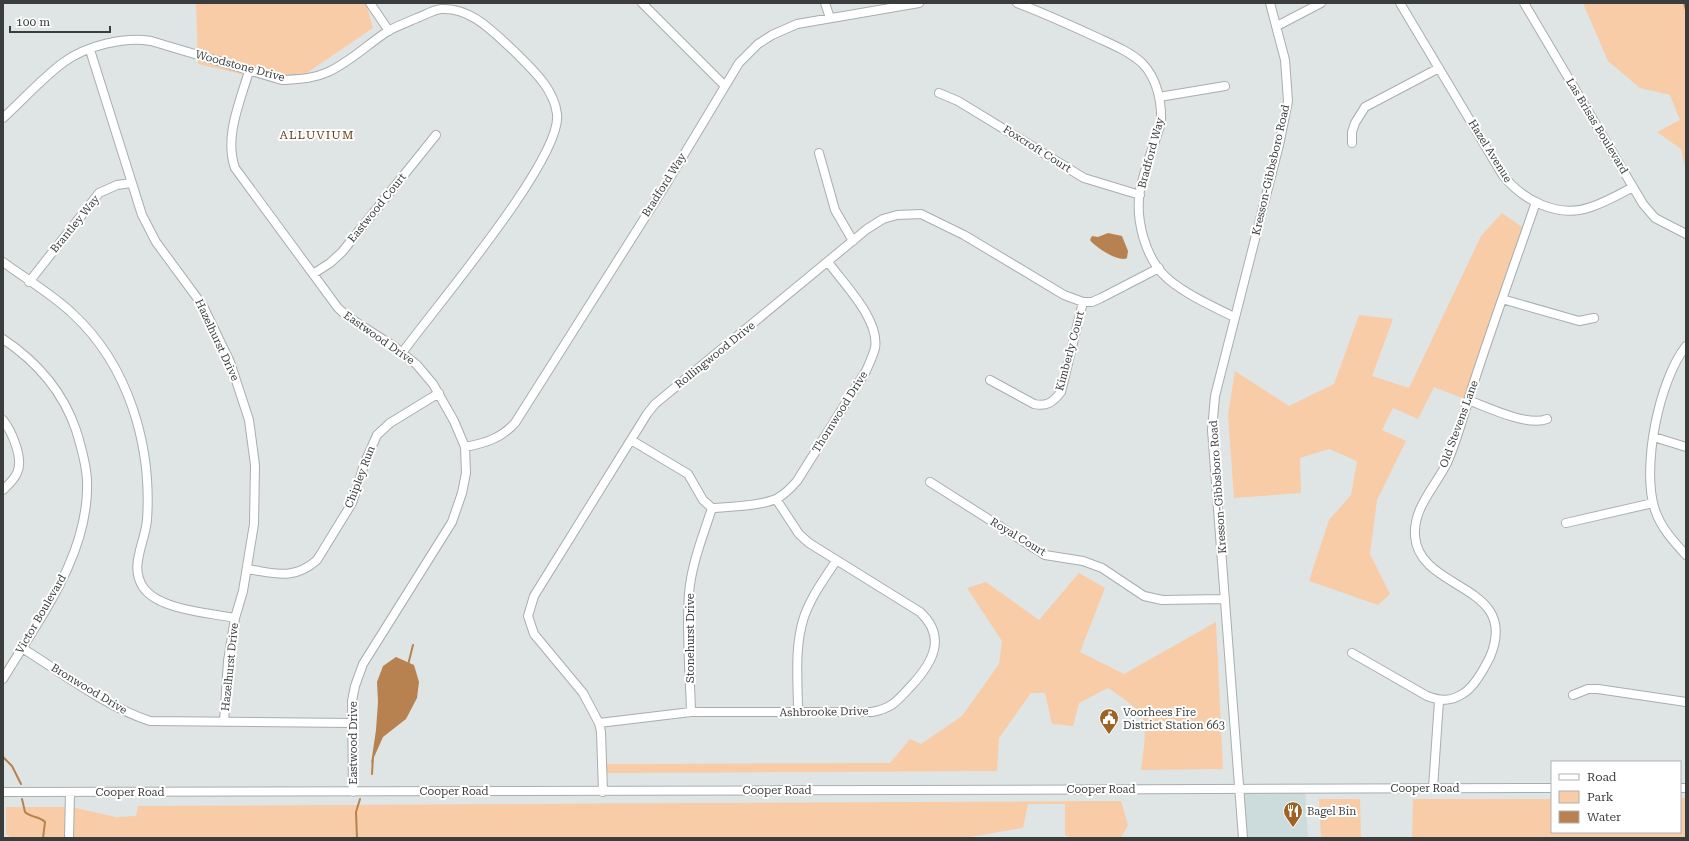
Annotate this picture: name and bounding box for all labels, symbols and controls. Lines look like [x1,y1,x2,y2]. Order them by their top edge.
scale bar [10,8,110,34]
text: 100 m [16,15,50,29]
street label: Woodstone Drive [194,48,286,84]
street label: Las Brisas Boulevard [1563,76,1631,176]
street label: Kresson-Gibbsboro Road [1250,103,1292,237]
street label: Bradford Way [1135,116,1167,190]
street label: Hazel Avenue [1465,117,1515,185]
street label: Foxcroft Court [1001,123,1073,175]
district label: ALLUVIUM [280,128,354,142]
street label: Bradford Way [639,150,689,219]
street label: Eastwood Court [345,171,409,245]
street label: Brantley Way [48,192,103,255]
street label: Hazelhurst Drive [192,297,242,383]
street label: Eastwood Drive [341,309,417,367]
street label: Kimberly Court [1053,310,1087,392]
street label: Rollingwood Drive [672,319,758,391]
street label: Thornwood Drive [810,369,870,455]
street label: Old Stevens Lane [1437,379,1481,469]
street label: Kresson-Gibbsboro Road [1207,420,1229,554]
street label: Chipley Run [342,444,378,510]
street label: Royal Court [988,515,1048,559]
street label: Victor Boulevard [13,572,69,656]
street label: Stonehurst Drive [684,593,697,683]
street label: Hazelhurst Drive [219,622,241,712]
street label: Bronwood Drive [49,661,129,717]
street label: Eastwood Drive [347,701,360,785]
street label: Ashbrooke Drive [779,705,869,719]
place label: Voorhees Fire District Station 663 [1123,706,1225,732]
public building icon: Voorhees Fire District Station 663 [1098,707,1120,735]
legend [1551,761,1681,833]
text: Road [1587,770,1617,784]
street label: Cooper Road [1390,782,1460,795]
street label: Cooper Road [1066,783,1136,796]
street label: Cooper Road [742,784,812,797]
street label: Cooper Road [419,785,489,798]
street label: Cooper Road [95,786,165,799]
text: Park [1587,790,1614,804]
restaurant icon: Bagel Bin [1282,800,1304,828]
place label: Bagel Bin [1307,805,1356,818]
text: Water [1587,810,1621,824]

